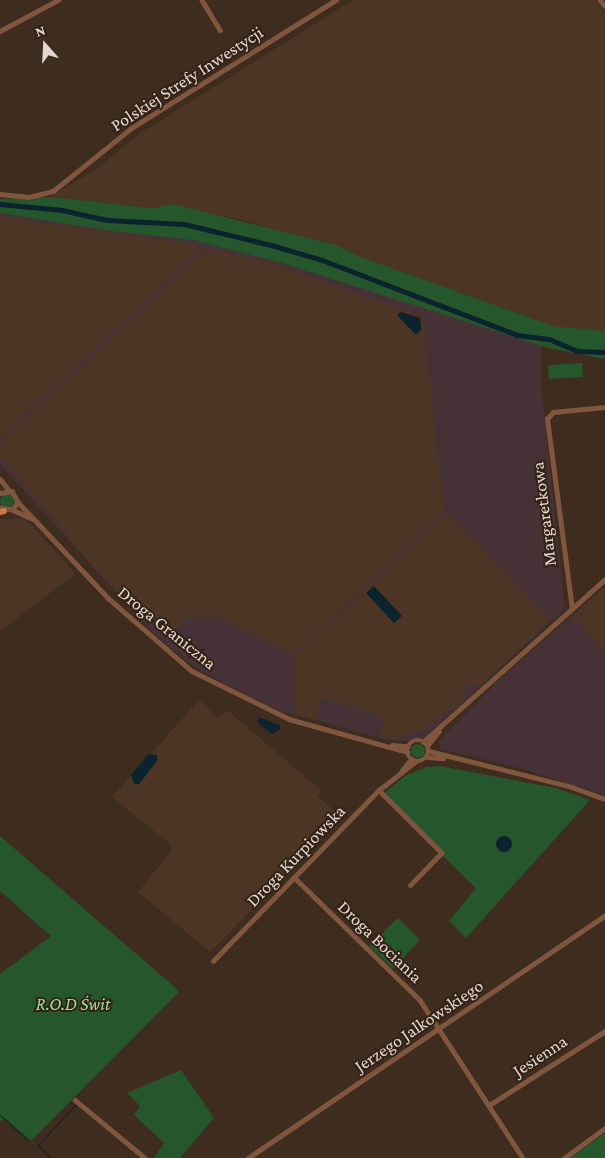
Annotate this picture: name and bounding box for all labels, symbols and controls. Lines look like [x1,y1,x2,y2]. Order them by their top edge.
north arrow [20,20,70,70]
text: N [33,22,47,40]
street label: Polskiej Strefy Inwestycji [107,22,267,136]
street label: Margaretkowa [527,461,561,567]
street label: Droga Graniczna [113,582,221,674]
street label: Droga Kurpiowska [242,801,350,911]
street label: Droga Bociania [333,896,427,988]
street label: Jerzego Jalkowskiego [350,975,488,1077]
park label: R.O.D Świt [36,993,110,1015]
street label: Jesienna [509,1030,571,1082]

